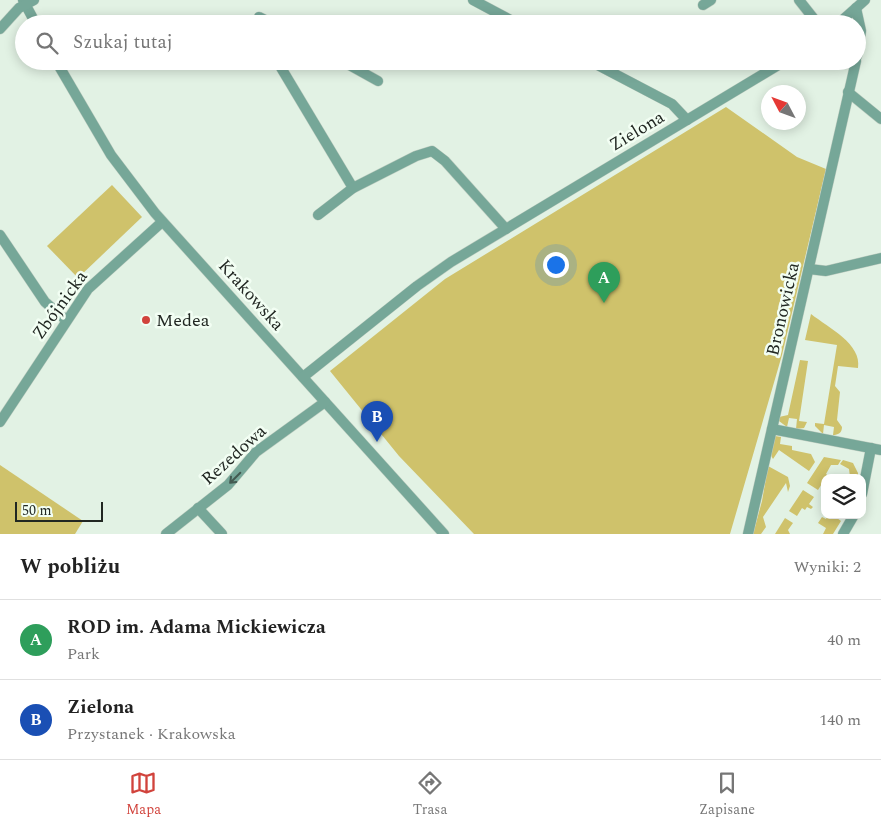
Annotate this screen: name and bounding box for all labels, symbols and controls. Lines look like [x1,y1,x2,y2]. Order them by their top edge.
search box [15,15,866,70]
text: Szukaj tutaj [73,28,173,57]
icon: search [33,29,61,57]
north arrow [761,85,806,130]
street label: Zielona [604,104,670,158]
your location [543,252,569,278]
street label: Krakowska [211,253,291,337]
street label: Bronowicka [759,259,807,358]
pin: A [588,262,620,303]
street label: Zbójnicka [26,265,95,345]
place label: Medea [156,307,210,334]
marker: Medea [140,314,152,326]
pin: B [361,401,393,442]
street label: Rezedowa [195,418,273,492]
one-way arrow [229,472,241,484]
map controls [821,474,866,519]
button: layers [821,474,866,519]
scale bar [15,499,102,522]
text: 50 m [22,500,52,521]
text: W pobliżu [20,551,120,583]
text: Wyniki: 2 [794,555,861,579]
text: ROD im. Adama Mickiewicza [67,613,326,642]
text: A [30,628,42,652]
text: 40 m [827,628,861,652]
text: Park [67,642,100,666]
text: Zielona [67,693,134,722]
text: B [30,708,42,732]
text: 140 m [819,708,861,732]
text: Przystanek · Krakowska [67,722,236,746]
tab: Mapa [126,769,161,820]
tab: Trasa [413,769,447,820]
tab: Zapisane [699,769,755,820]

